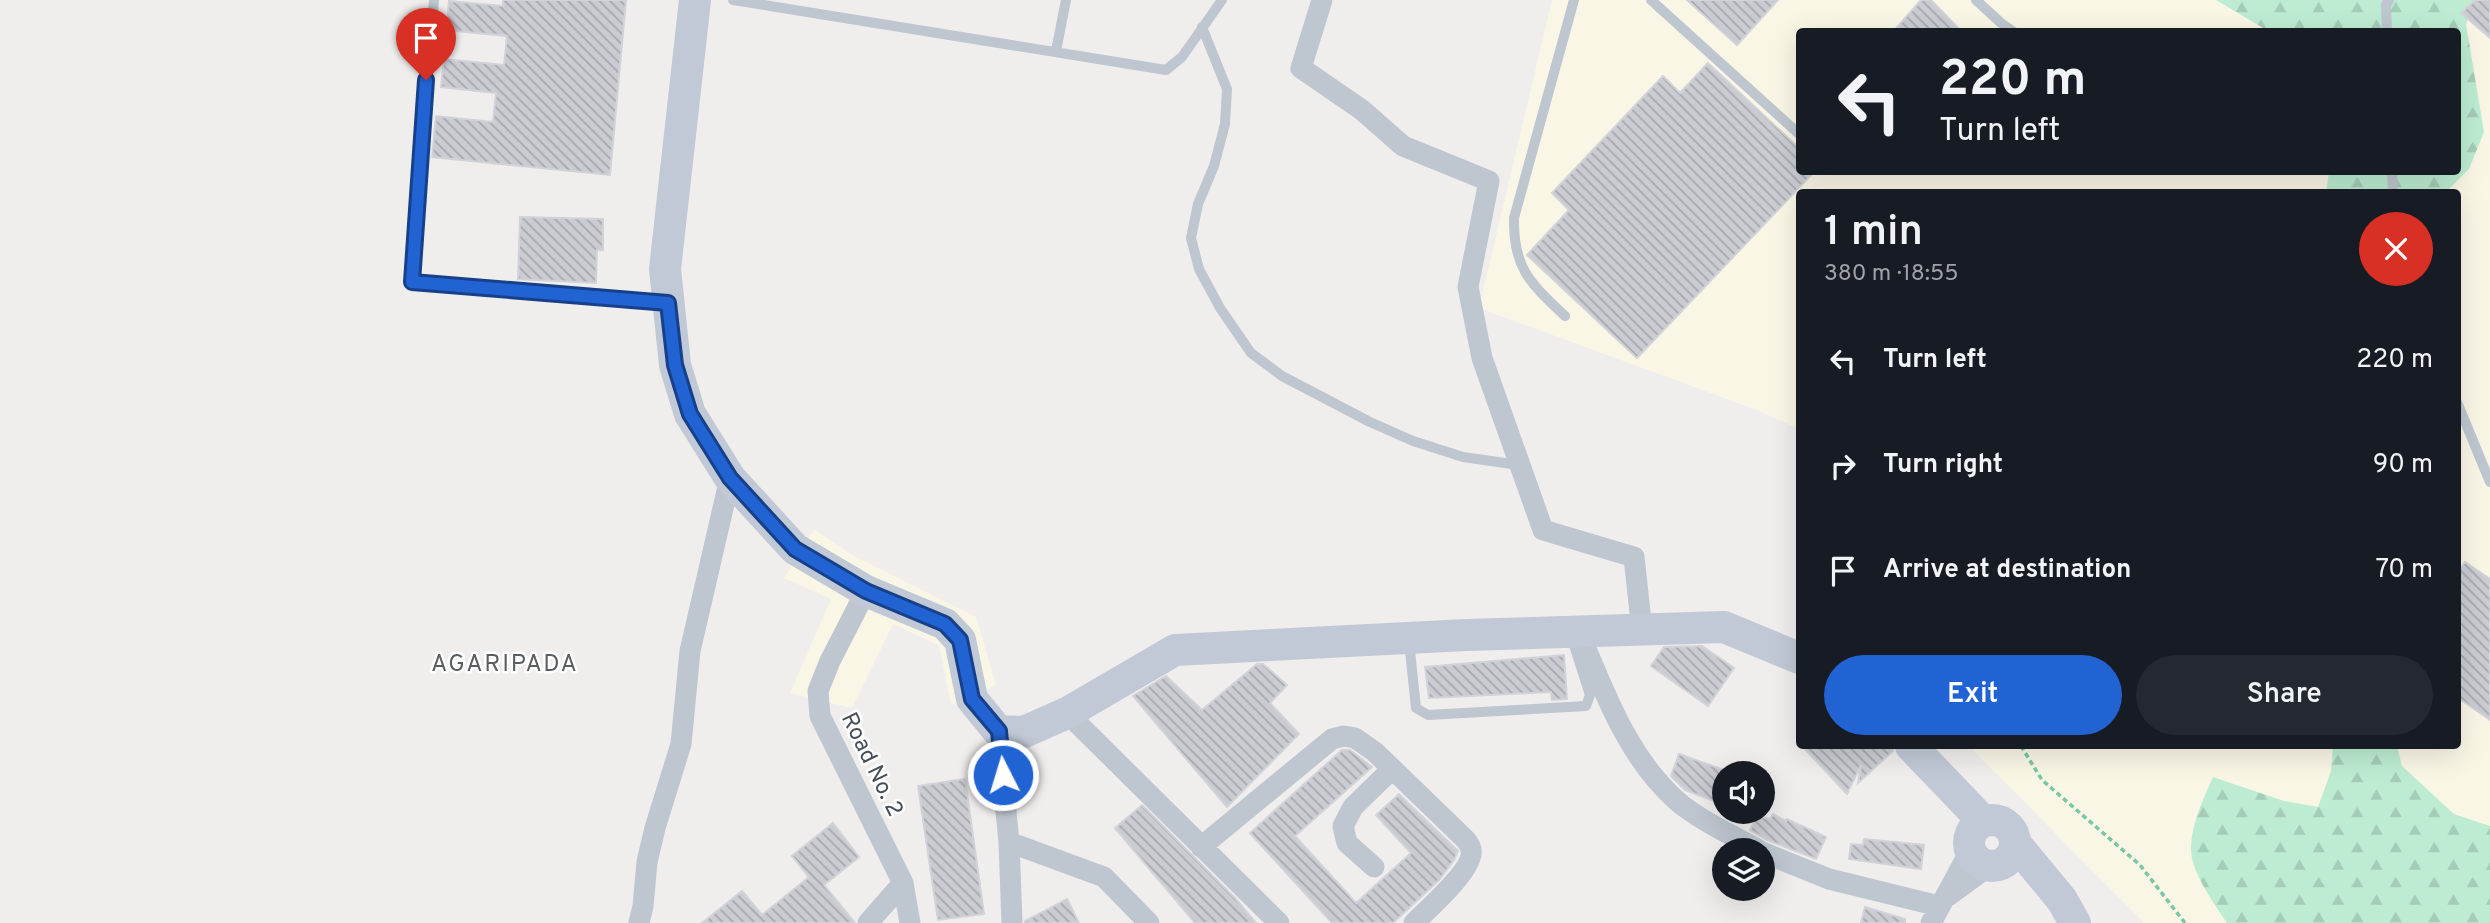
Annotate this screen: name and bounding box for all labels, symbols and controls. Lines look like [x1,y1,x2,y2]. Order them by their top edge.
pin [396,8,456,80]
icon: arrive [407,19,445,57]
text: 220 m [1939,51,2086,113]
icon: left [1824,56,1915,147]
text: Turn left [1939,112,2060,152]
text: 1 min [1824,207,1923,260]
button: close [2359,212,2433,286]
text: 380 m · 18:55 [1824,260,1959,289]
icon: left [1824,342,1862,380]
text: Turn left [1883,344,1987,377]
text: 220 m [2356,344,2433,377]
icon: right [1824,447,1862,485]
text: Turn right [1883,449,2003,482]
text: 90 m [2373,449,2433,482]
icon: arrive [1824,552,1862,590]
text: Arrive at destination [1883,554,2131,587]
text: 70 m [2375,554,2433,587]
district label: AGARIPADA [431,650,579,680]
button: Exit [1824,655,2122,735]
button: Share [2136,655,2433,735]
street label: Road No. 2 [833,708,908,822]
position arrow [966,738,1040,812]
map controls [1712,761,1775,901]
button: sound [1712,761,1775,824]
button: layers [1712,838,1775,901]

